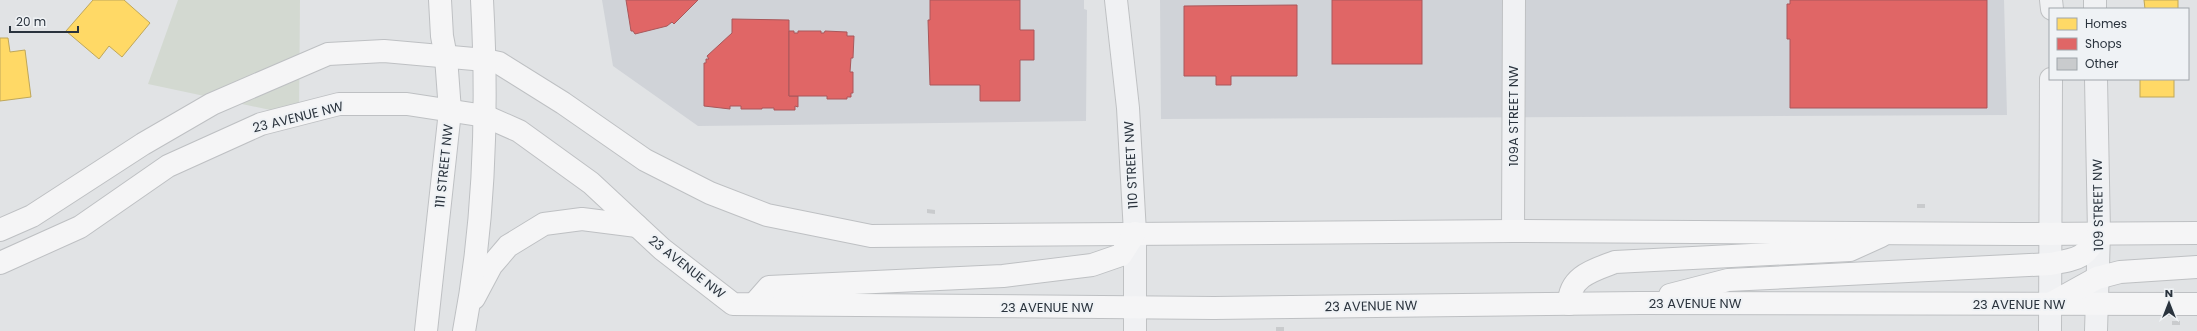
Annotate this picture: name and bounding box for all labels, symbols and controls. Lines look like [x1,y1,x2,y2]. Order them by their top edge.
scale bar [10,8,78,34]
legend [2049,8,2189,80]
text: 20 m [16,13,46,30]
text: Homes [2085,15,2127,32]
text: Shops [2085,35,2122,52]
text: Other [2085,55,2119,72]
street label: 109A STREET NW [1504,65,1523,166]
street label: 23 AVENUE NW [251,96,346,137]
street label: 110 STREET NW [1119,120,1143,210]
street label: 111 STREET NW [430,123,458,209]
street label: 109 STREET NW [2088,158,2108,251]
street label: 23 AVENUE NW [645,231,730,303]
north arrow [2149,283,2189,323]
text: N [2165,285,2173,301]
street label: 23 AVENUE NW [1649,294,1742,313]
street label: 23 AVENUE NW [1973,295,2066,314]
street label: 23 AVENUE NW [1324,296,1418,316]
street label: 23 AVENUE NW [1001,298,1094,317]

